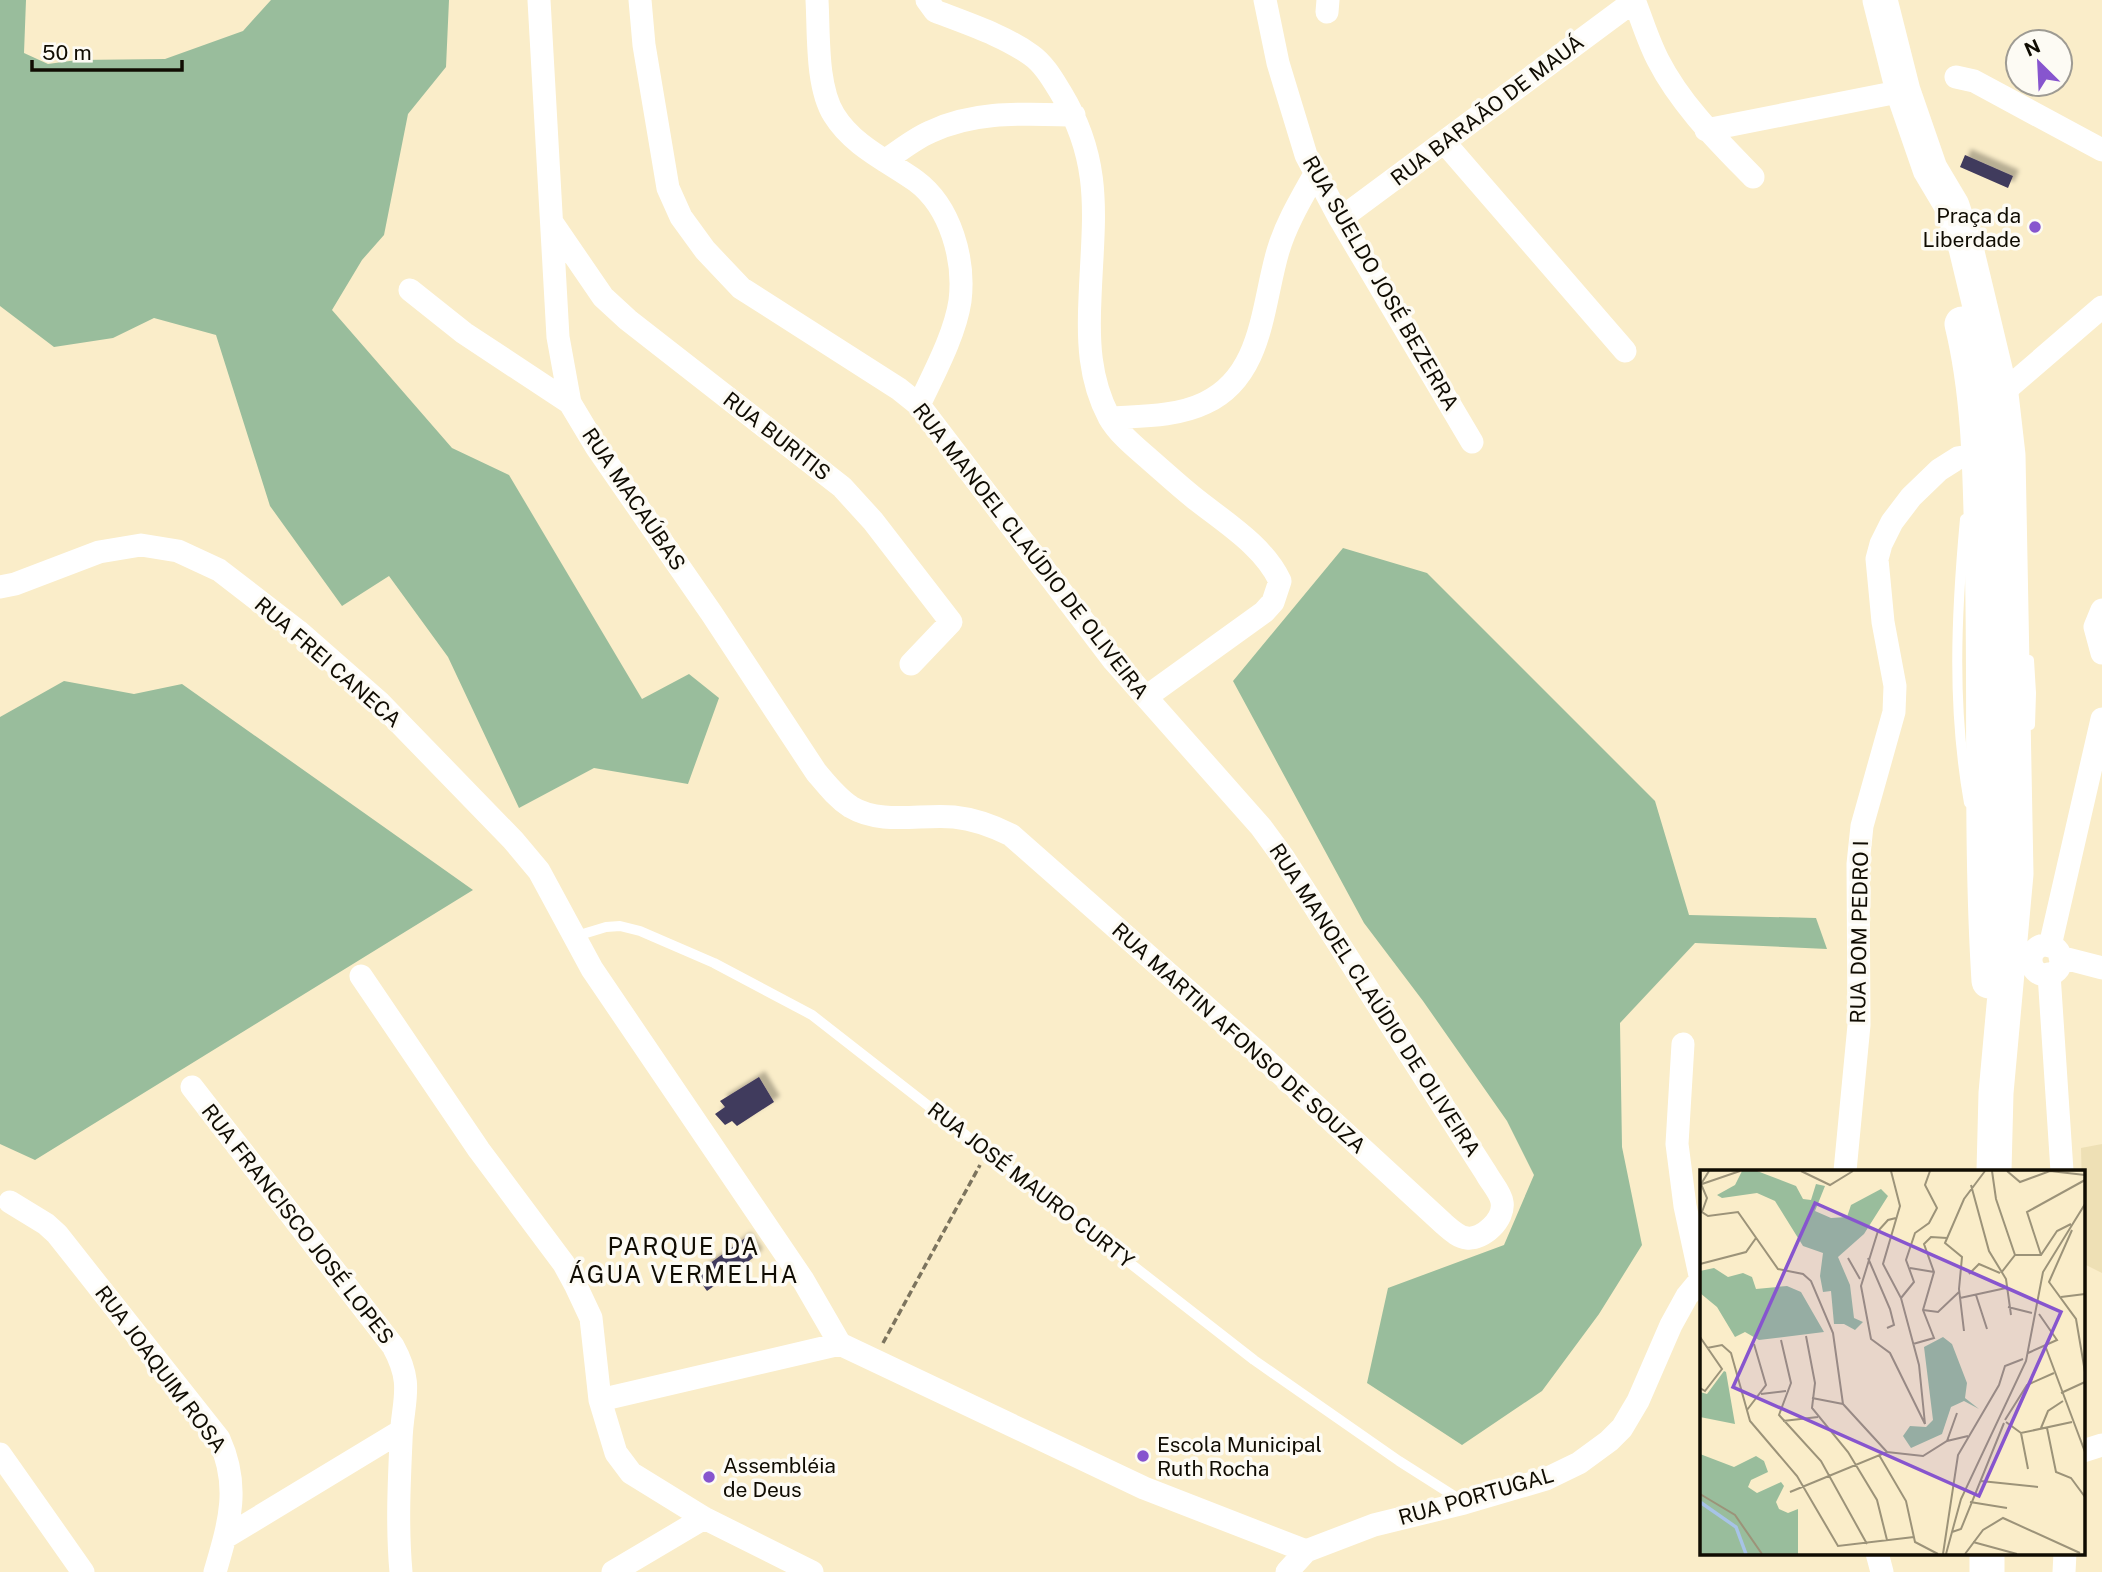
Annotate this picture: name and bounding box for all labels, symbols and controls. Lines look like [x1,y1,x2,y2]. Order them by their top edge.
scale bar [32,28,182,72]
north arrow [2004,28,2074,98]
street label: RUA BARAÃO DE MAUÁ [1386,29,1588,191]
text: N [2021,34,2043,61]
text: 50 m [42,40,92,65]
street label: RUA SUELDO JOSÉ BEZERRA [1298,151,1464,415]
place label: Praça da Liberdade [1923,203,2021,252]
marker: Praça da Liberdade [2027,219,2043,235]
street label: RUA BURITIS [718,386,836,486]
street label: RUA MANOEL CLAÚDIO DE OLIVEIRA [908,398,1154,704]
street label: RUA MACAÚBAS [577,423,691,575]
street label: RUA FREI CANECA [250,592,406,732]
street label: RUA MANOEL CLAÚDIO DE OLIVEIRA [1264,839,1486,1161]
street label: RUA DOM PEDRO I [1845,840,1873,1024]
street label: RUA MARTIN AFONSO DE SOUZA [1107,917,1371,1159]
street label: RUA JOSÉ MAURO CURTY [923,1097,1139,1273]
street label: RUA FRANCISCO JOSÉ LOPES [196,1099,400,1349]
inset map [1700,1170,2084,1554]
district label: PARQUE DA ÁGUA VERMELHA [568,1232,800,1288]
street label: RUA JOAQUIM ROSA [90,1281,232,1457]
place label: Escola Municipal Ruth Rocha [1157,1432,1322,1481]
marker: Escola Municipal Ruth Rocha [1135,1448,1151,1464]
place label: Assembléia de Deus [723,1453,836,1502]
street label: RUA PORTUGAL [1395,1462,1557,1530]
marker: Assembléia de Deus [701,1469,717,1485]

